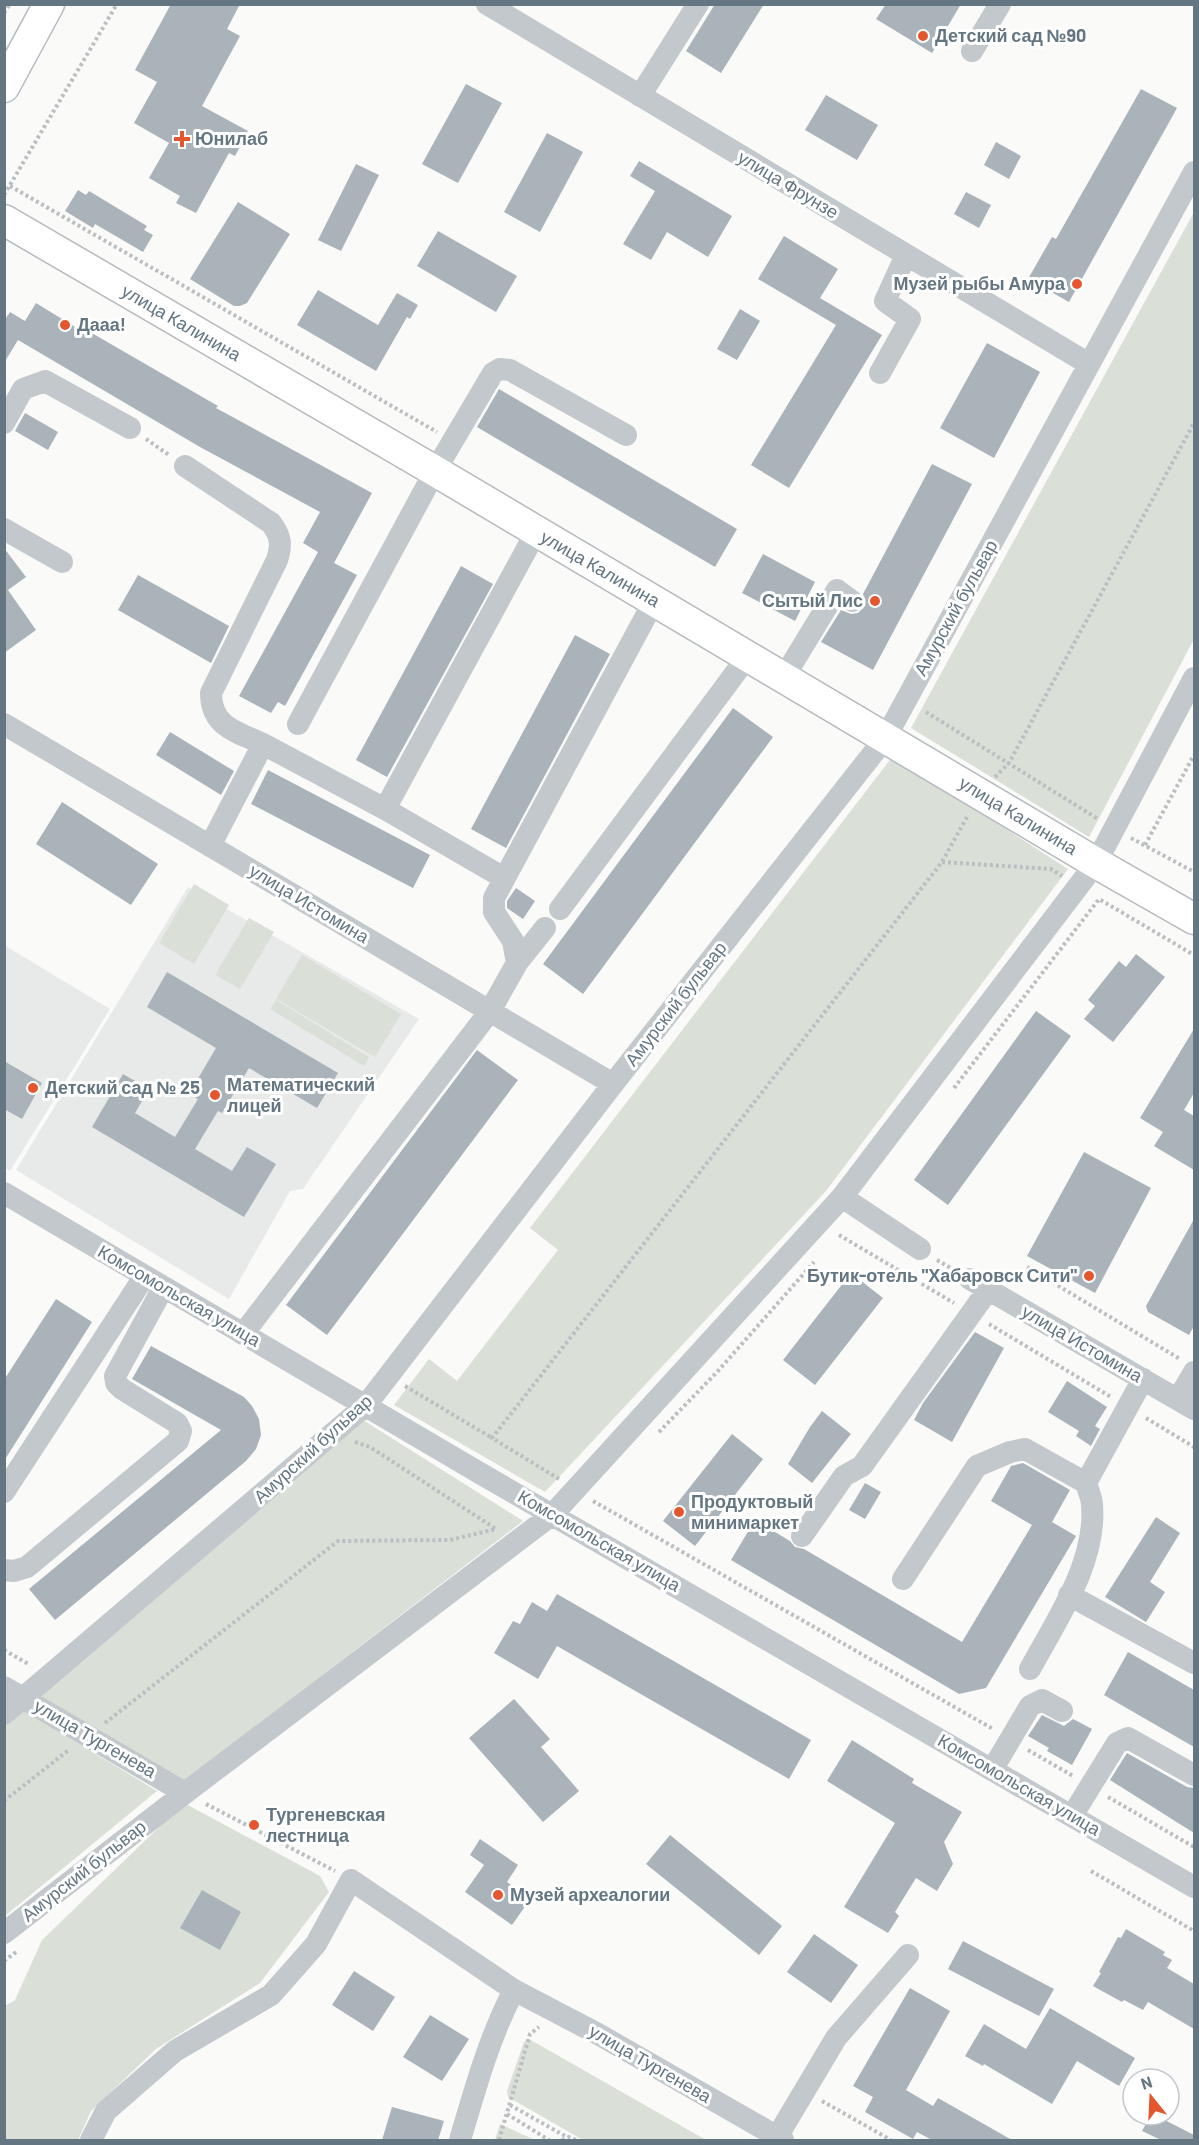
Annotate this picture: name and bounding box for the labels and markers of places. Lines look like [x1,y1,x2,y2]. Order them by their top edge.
place label: Детский сад №90 [935,24,1086,46]
marker: Детский сад №90 [916,29,930,43]
place label: Юнилаб [195,127,268,149]
marker: Юнилаб [173,130,191,148]
place label: Музей рыбы Амура [894,272,1066,294]
marker: Музей рыбы Амура [1070,277,1084,291]
place label: Дааа! [77,313,126,335]
marker: Дааа! [58,318,72,332]
place label: Сытый Лис [762,589,863,611]
marker: Сытый Лис [868,594,882,608]
place label: Математический лицей [227,1073,375,1116]
place label: Детский сад № 25 [45,1076,200,1098]
marker: Детский сад № 25 [26,1081,40,1095]
marker: Математический лицей [208,1088,222,1102]
place label: Бутик-отель "Хабаровск Сити" [807,1264,1078,1286]
marker: Бутик-отель "Хабаровск Сити" [1082,1269,1096,1283]
place label: Продуктовый минимаркет [691,1490,813,1533]
marker: Продуктовый минимаркет [672,1505,686,1519]
place label: Тургеневская лестница [266,1803,386,1846]
marker: Тургеневская лестница [247,1818,261,1832]
place label: Музей археалогии [510,1883,670,1905]
marker: Музей археалогии [491,1888,505,1902]

